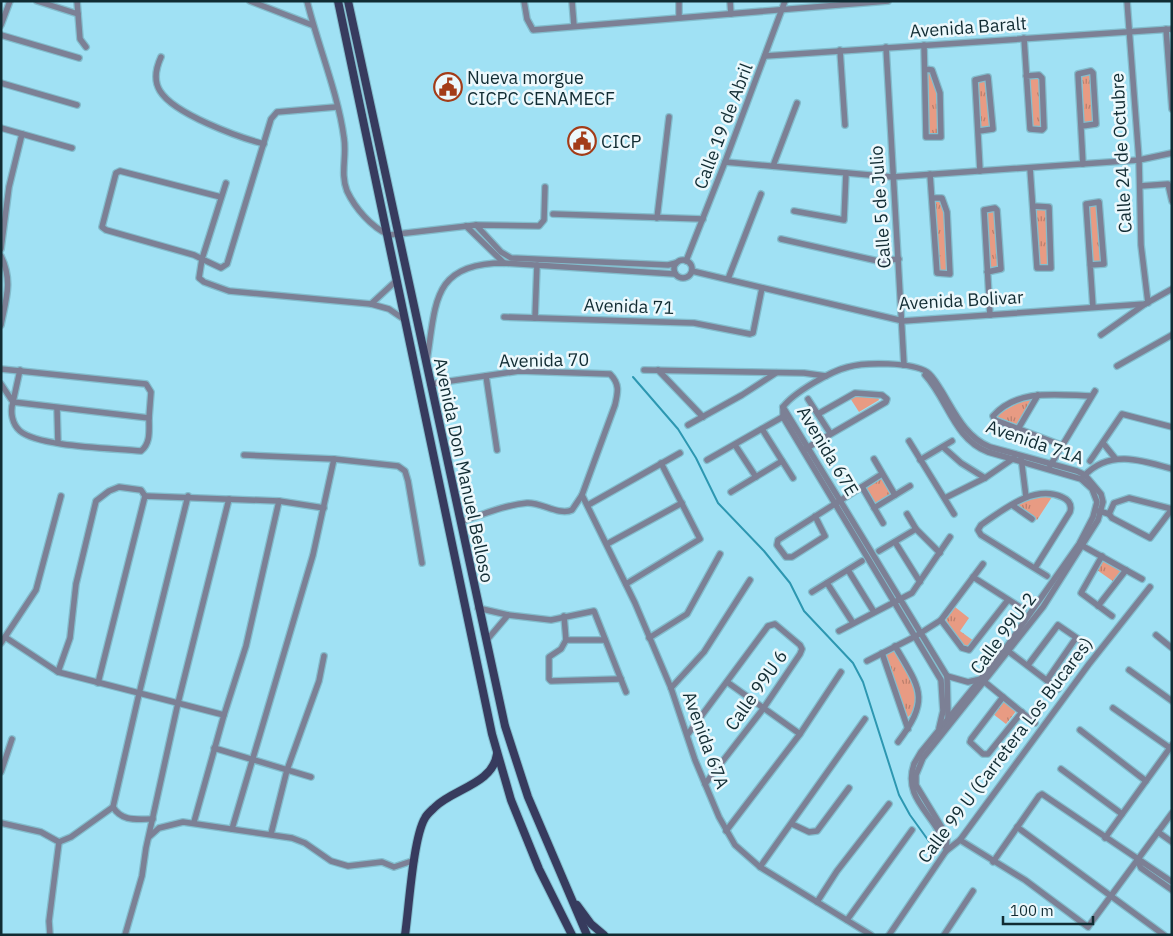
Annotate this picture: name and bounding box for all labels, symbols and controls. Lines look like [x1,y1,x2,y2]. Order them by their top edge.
street label: Avenida Baralt [909,11,1027,43]
street label: Calle 19 de Abril [688,60,758,192]
place label: Nueva morgue CICPC CENAMECF [467,66,615,110]
public building icon: Nueva morgue CICPC CENAMECF [433,72,463,102]
street label: Calle 24 de Octubre [1105,72,1137,234]
public building icon: CICP [567,126,597,156]
place label: CICP [601,130,642,153]
street label: Calle 5 de Julio [864,145,896,269]
street label: Avenida Bolivar [898,285,1024,315]
street label: Avenida 71 [583,293,675,319]
street label: Avenida 70 [499,348,589,372]
street label: Avenida Don Manuel Belloso [429,355,499,585]
street label: Avenida 67E [792,402,864,500]
street label: Avenida 71A [983,415,1087,470]
street label: Calle 99U-2 [965,588,1041,678]
street label: Calle 99 U (Carretera Los Bucares) [912,632,1098,868]
street label: Calle 99U 6 [720,645,792,735]
street label: Avenida 67A [678,688,734,792]
scale bar [1003,894,1093,926]
text: 100 m [1010,901,1054,920]

